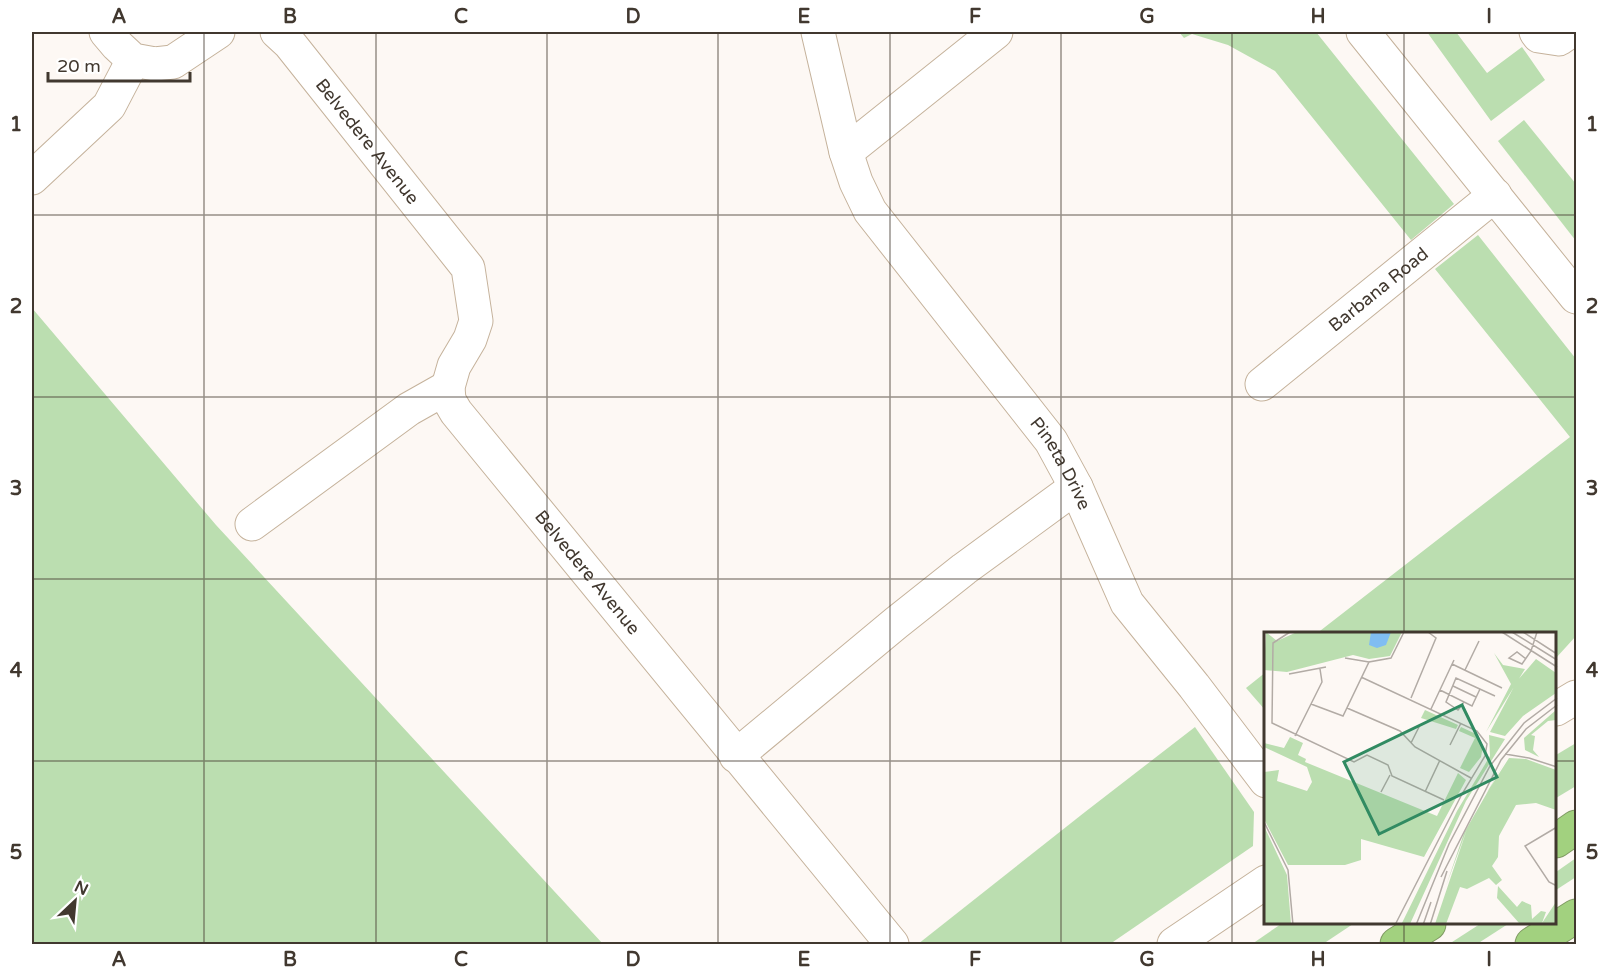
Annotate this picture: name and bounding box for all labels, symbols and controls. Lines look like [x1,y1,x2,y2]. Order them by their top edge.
text: A [112,5,127,29]
text: B [283,5,297,29]
text: C [454,5,468,29]
text: D [625,5,641,29]
text: E [798,5,811,29]
text: F [969,5,981,29]
text: G [1139,5,1155,29]
text: H [1310,5,1326,29]
text: I [1486,5,1492,29]
scale bar [48,45,190,83]
text: 20 m [57,55,101,77]
street label: Belvedere Avenue [311,74,424,209]
text: 1 [10,113,22,137]
text: 1 [1586,113,1598,137]
street label: Barbana Road [1324,243,1433,336]
text: 2 [10,295,22,319]
text: 2 [1586,295,1598,319]
street label: Pineta Drive [1025,413,1096,513]
text: 3 [10,477,22,501]
text: 3 [1586,477,1598,501]
street label: Belvedere Avenue [530,506,645,639]
inset map [1264,632,1557,925]
text: 4 [10,659,23,683]
text: 4 [1586,659,1599,683]
text: 5 [10,841,22,865]
text: 5 [1586,841,1598,865]
north arrow [45,871,105,931]
text: N [71,877,91,900]
text: A [112,948,127,972]
text: B [283,948,297,972]
text: C [454,948,468,972]
text: D [625,948,641,972]
text: E [798,948,811,972]
text: F [969,948,981,972]
text: G [1139,948,1155,972]
text: H [1310,948,1326,972]
text: I [1486,948,1492,972]

